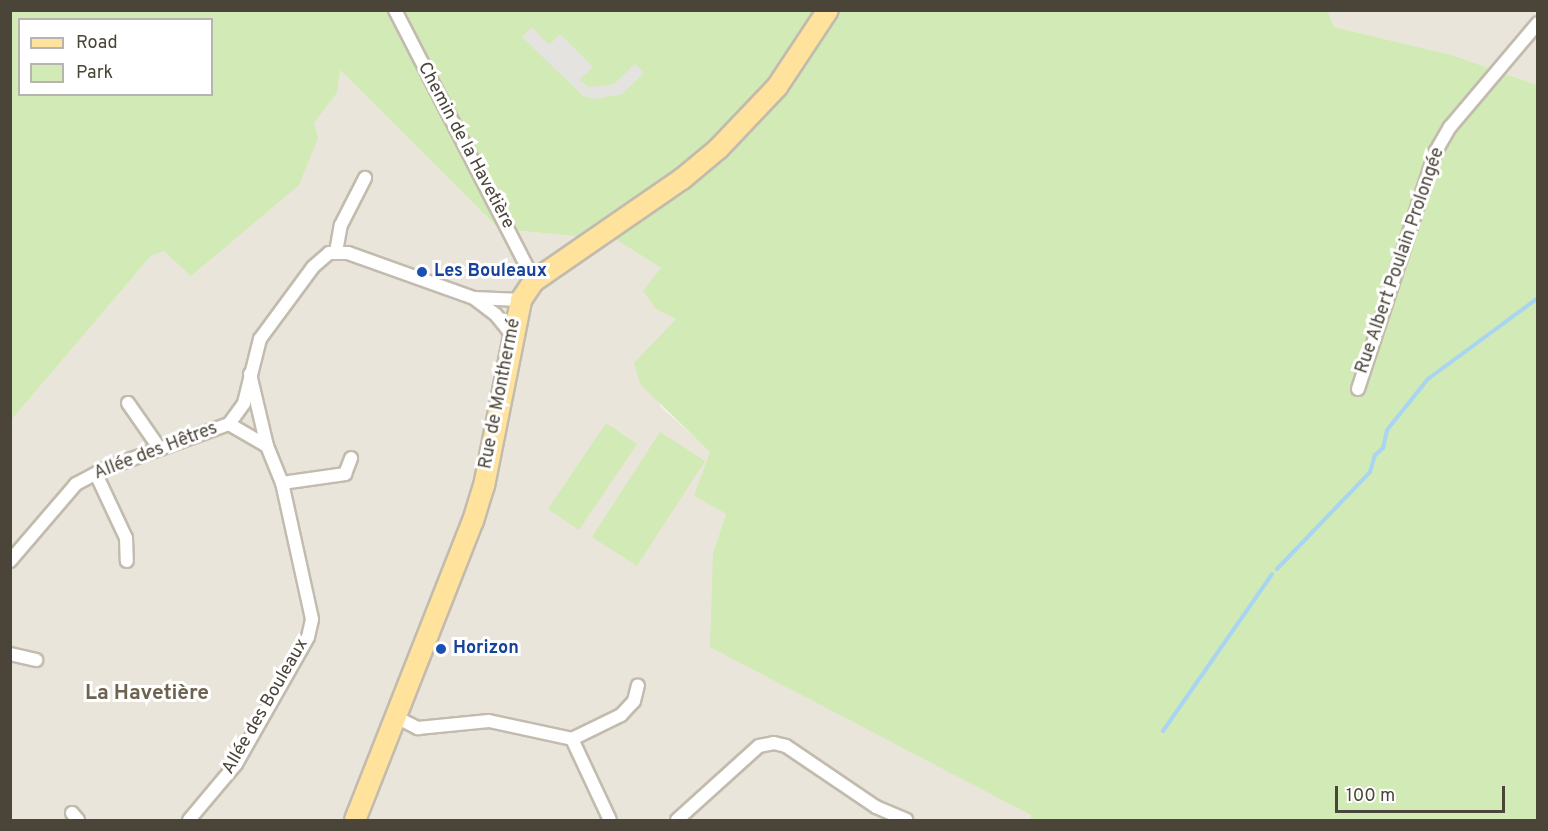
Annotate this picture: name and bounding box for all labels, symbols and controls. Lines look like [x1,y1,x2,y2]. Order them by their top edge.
legend [18,18,213,96]
text: Road [76,32,118,55]
street label: Chemin de la Havetière [412,59,518,233]
text: Park [76,62,113,85]
street label: Rue Albert Poulain Prolongée [1352,145,1450,377]
place label: Les Bouleaux [434,261,547,283]
marker: Les Bouleaux [415,265,429,279]
street label: Rue de Monthermé [476,317,526,471]
street label: Allée des Hêtres [91,419,221,485]
street label: Allée des Bouleaux [218,635,314,779]
place label: Horizon [453,638,519,660]
marker: Horizon [434,642,448,656]
district label: La Havetière [85,681,209,707]
scale bar [1338,774,1508,812]
text: 100 m [1346,785,1395,808]

